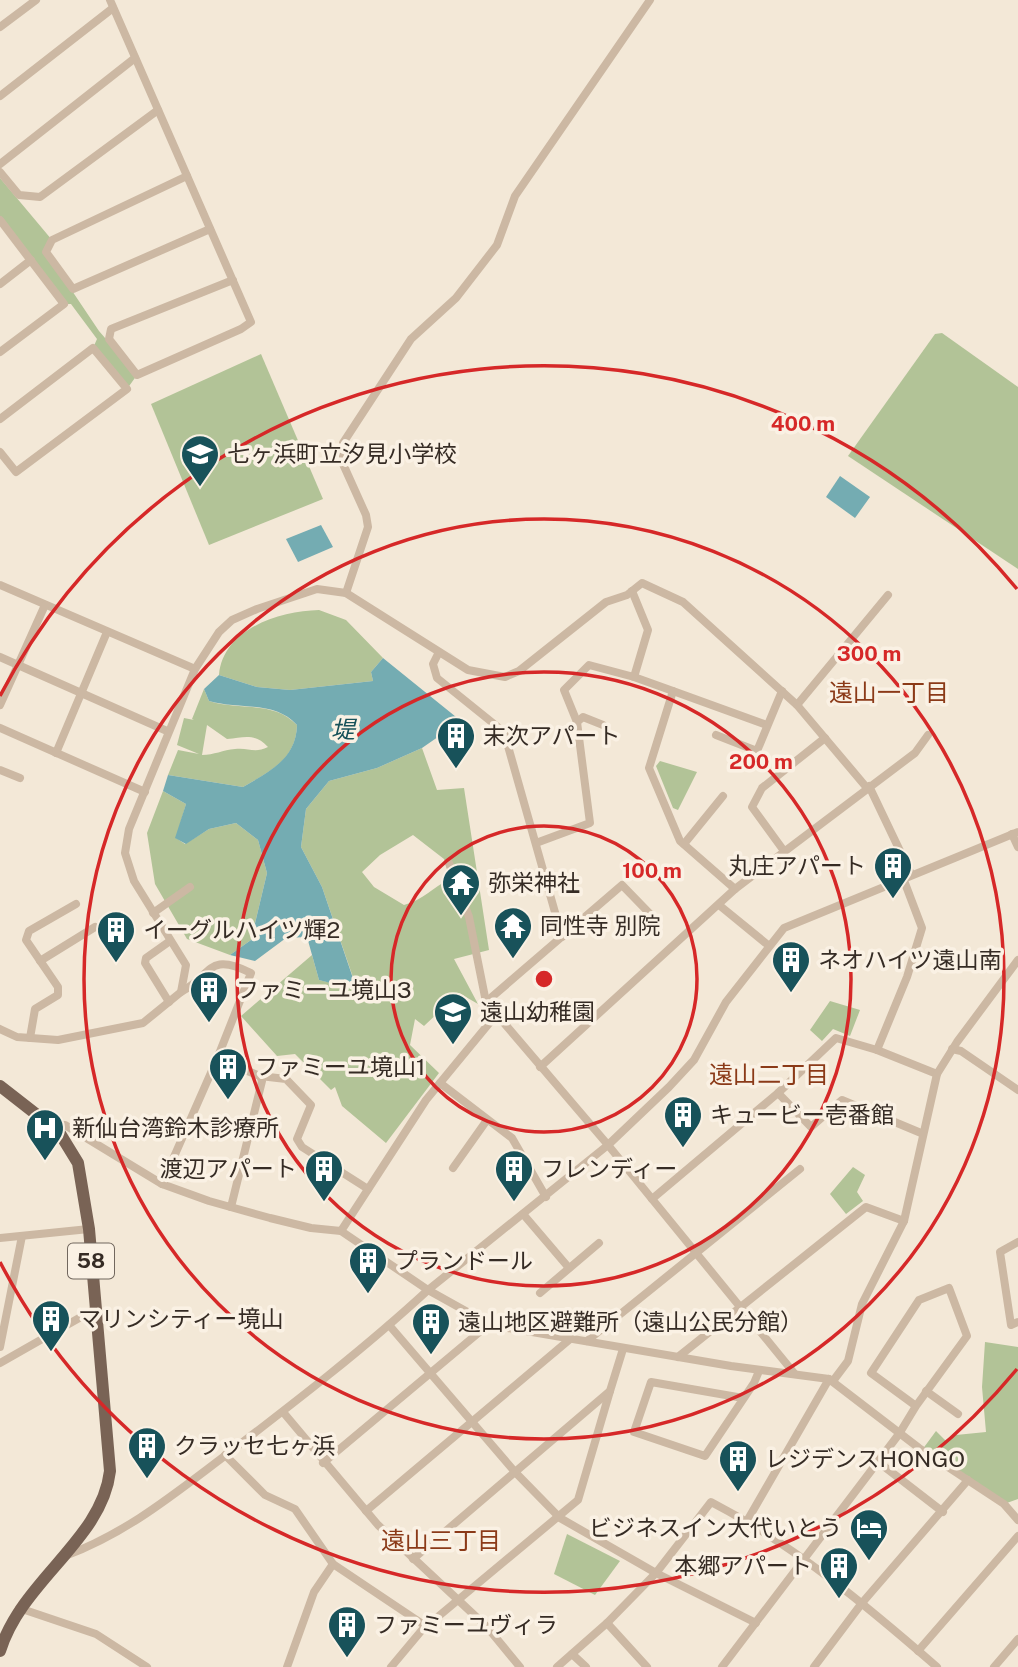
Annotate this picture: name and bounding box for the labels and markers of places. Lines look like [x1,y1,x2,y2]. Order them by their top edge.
school or university icon: 七ヶ浜町立汐見小学校 [179,433,221,488]
place label: 七ヶ浜町立汐見小学校 [227,440,457,467]
building icon: 末次アパート [435,715,477,770]
place label: 末次アパート [483,722,621,749]
building icon: 丸庄アパート [872,845,914,900]
place label: 丸庄アパート [728,852,866,879]
temple icon: 弥栄神社 [440,862,482,917]
place label: 弥栄神社 [488,869,580,896]
temple icon: 同性寺 別院 [492,905,534,960]
building icon: イーグルハイツ輝2 [95,909,137,964]
place label: 同性寺 別院 [540,912,661,939]
place label: イーグルハイツ輝2 [143,916,340,943]
building icon: ネオハイツ遠山南 [770,939,812,994]
place label: ネオハイツ遠山南 [818,946,1002,973]
centre of rings [532,967,556,991]
building icon: ファミーユ境山3 [188,969,230,1024]
place label: ファミーユ境山3 [236,976,412,1003]
school or university icon: 遠山幼稚園 [432,991,474,1046]
place label: 遠山幼稚園 [480,998,595,1025]
building icon: ファミーユ境山1 [207,1046,249,1101]
place label: ファミーユ境山1 [255,1053,425,1080]
building icon: キュービー壱番館 [662,1094,704,1149]
place label: キュービー壱番館 [710,1101,894,1128]
hospital icon: 新仙台湾鈴木診療所 [24,1107,66,1162]
place label: 新仙台湾鈴木診療所 [72,1114,279,1141]
building icon: 渡辺アパート [303,1148,345,1203]
building icon: フレンディー [493,1148,535,1203]
place label: 渡辺アパート [159,1155,297,1182]
place label: フレンディー [541,1155,677,1182]
building icon: プランドール [347,1240,389,1295]
place label: プランドール [395,1247,533,1274]
building icon: マリンシティー境山 [30,1298,72,1353]
building icon: 遠山地区避難所（遠山公民分館） [410,1301,452,1356]
place label: マリンシティー境山 [78,1305,284,1332]
place label: 遠山地区避難所（遠山公民分館） [458,1308,803,1335]
building icon: クラッセ七ヶ浜 [126,1425,168,1480]
place label: クラッセ七ヶ浜 [174,1432,335,1459]
building icon: レジデンスHONGO [717,1438,759,1493]
place label: レジデンスHONGO [765,1445,965,1472]
hotel icon: ビジネスイン大代いとう [848,1507,890,1562]
place label: ビジネスイン大代いとう [589,1514,842,1541]
building icon: 本郷アパート [818,1545,860,1600]
place label: 本郷アパート [674,1552,812,1579]
building icon: ファミーユヴィラ [326,1604,368,1659]
place label: ファミーユヴィラ [374,1611,558,1638]

